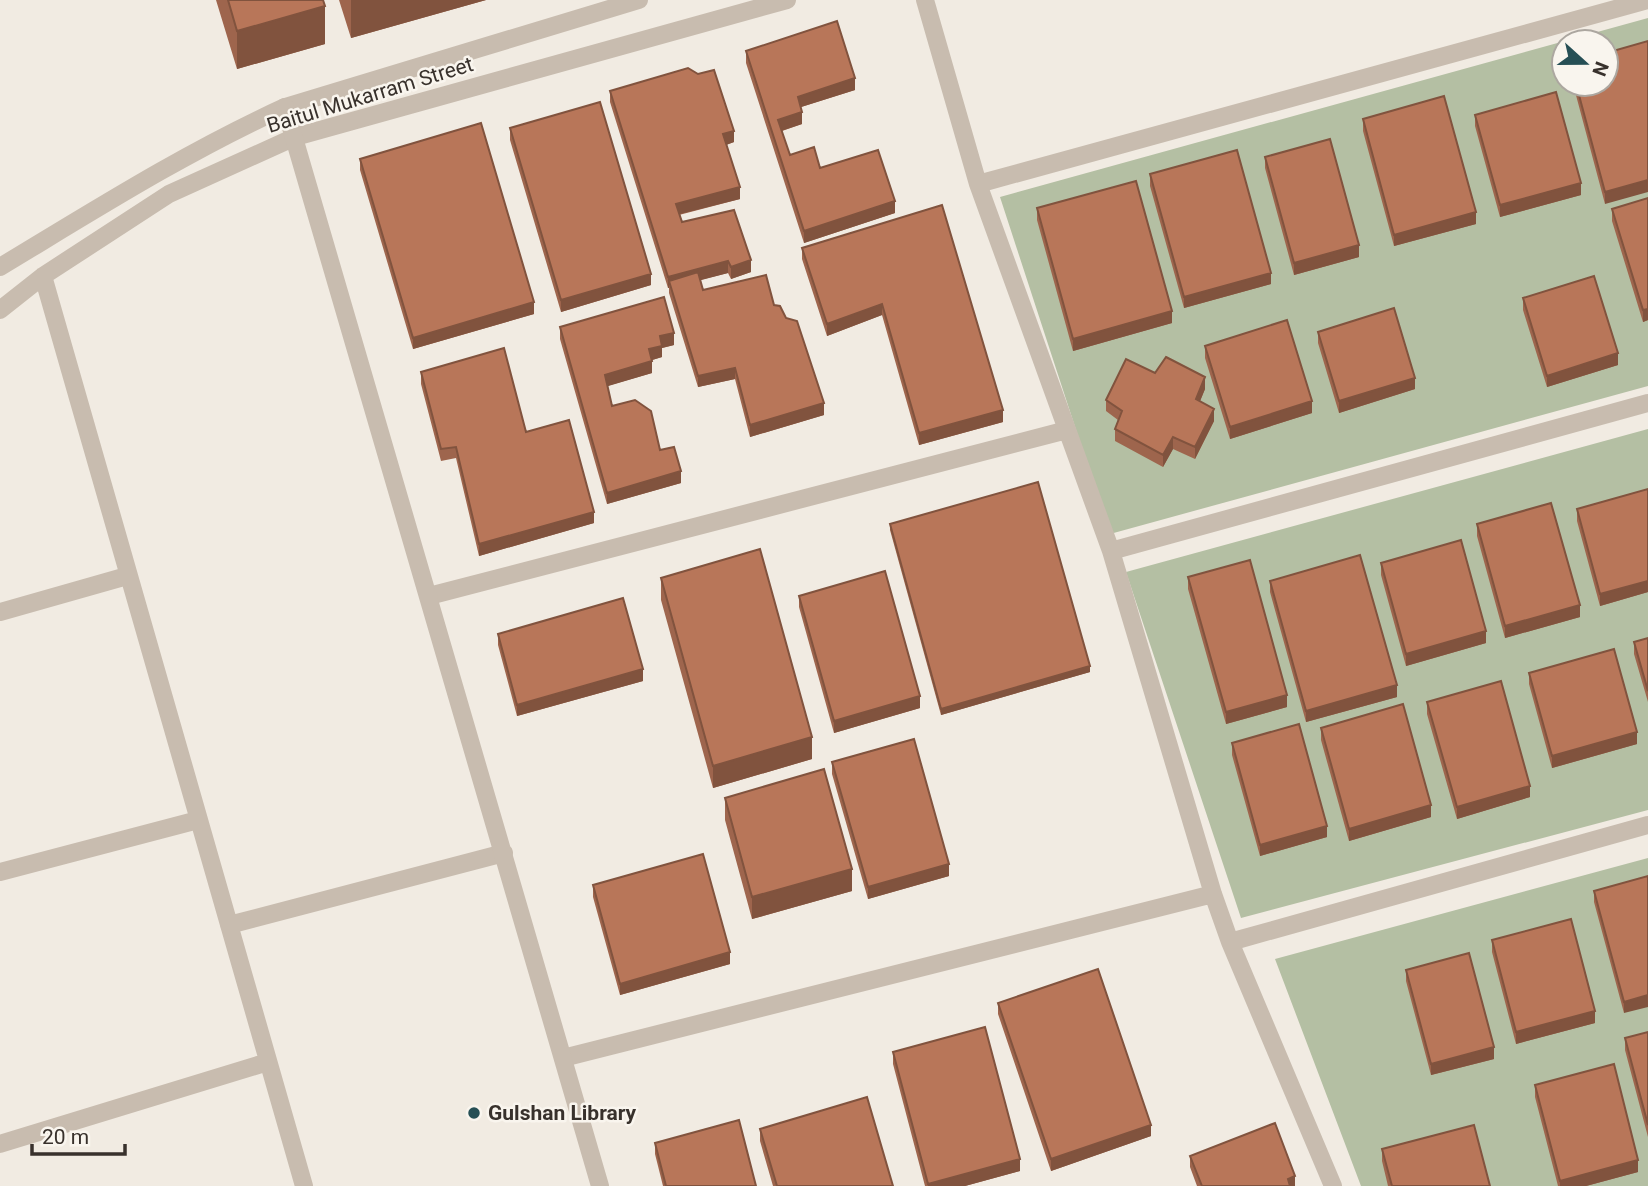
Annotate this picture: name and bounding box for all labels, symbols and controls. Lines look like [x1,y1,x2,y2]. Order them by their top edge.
north arrow [1550,28,1620,98]
street label: Baitul Mukarram Street [264,52,476,138]
text: N [1587,59,1614,79]
place label: Gulshan Library [488,1101,637,1125]
marker: Gulshan Library [466,1105,482,1121]
scale bar [32,1112,124,1156]
text: 20 m [42,1125,89,1149]

